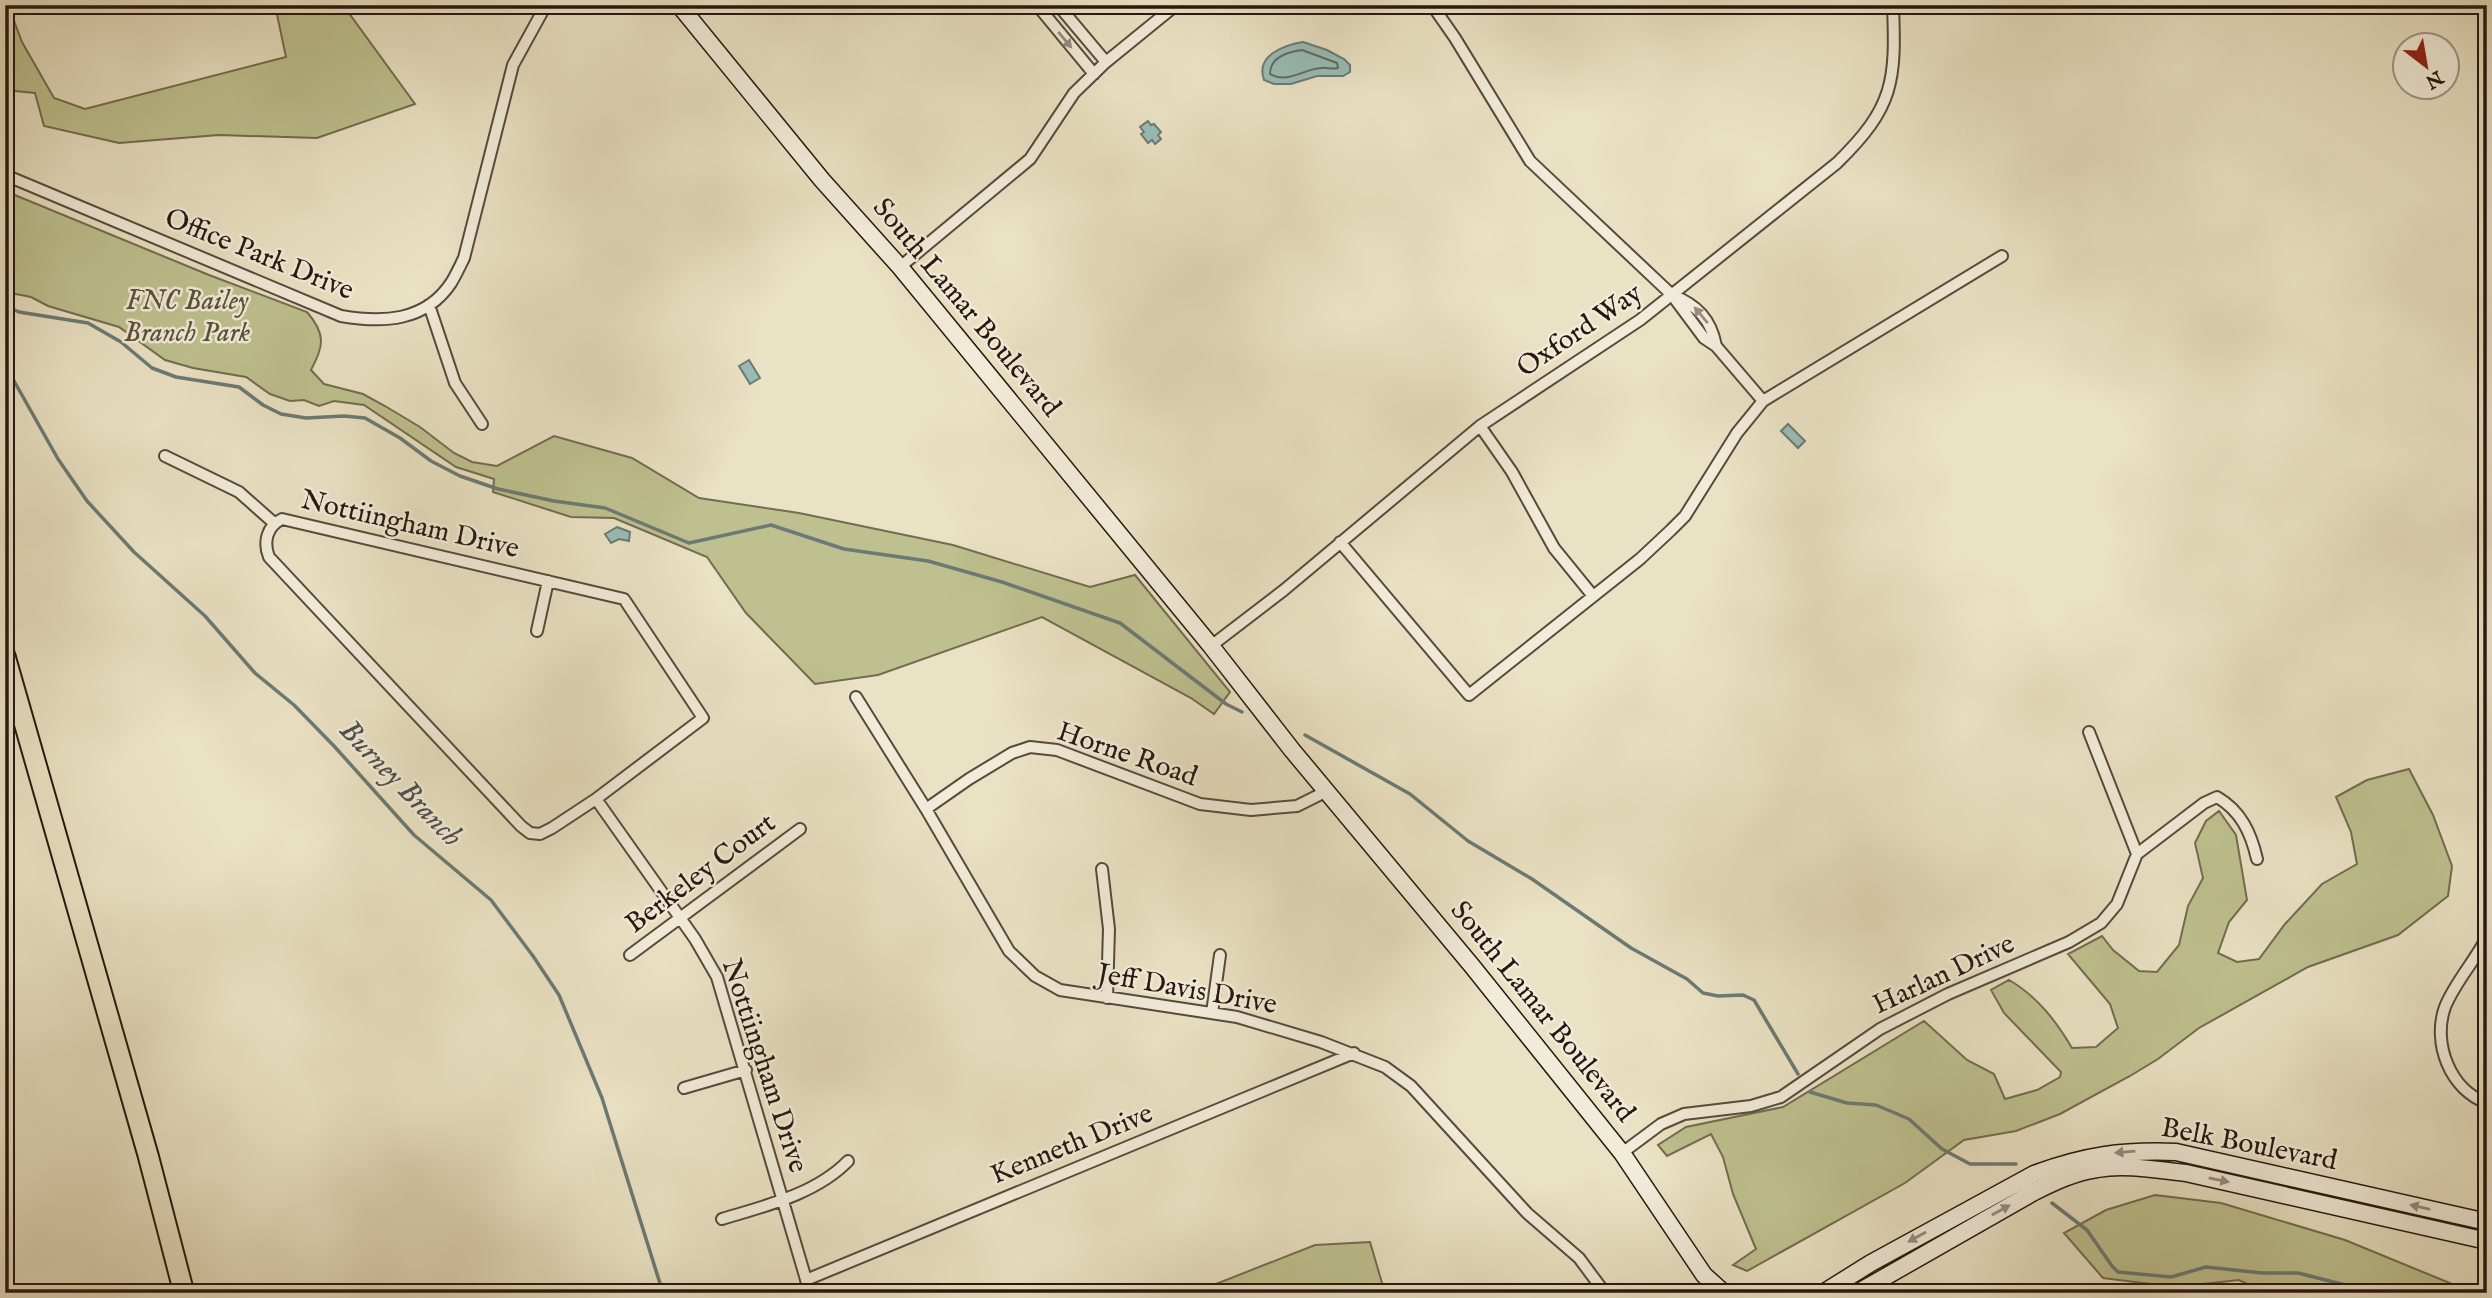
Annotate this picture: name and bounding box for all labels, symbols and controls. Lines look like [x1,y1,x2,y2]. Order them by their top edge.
one-way arrow [1057,31,1072,48]
north arrow [2390,32,2460,102]
text: N [2420,64,2448,94]
street label: South Lamar Boulevard [864,192,1068,425]
street label: Office Park Drive [159,201,359,309]
street label: Oxford Way [1511,276,1650,386]
park label: FNC Bailey Branch Park [124,284,250,351]
one-way arrow [1693,306,1708,324]
street label: Nottiingham Drive [298,483,523,567]
water label: Burney Branch [330,713,470,856]
street label: Horne Road [1052,715,1202,795]
street label: Berkeley Court [619,806,783,942]
street label: South Lamar Boulevard [1442,894,1642,1130]
street label: Harlan Drive [1868,927,2021,1023]
street label: Nottiingham Drive [713,955,815,1177]
street label: Jeff Davis Drive [1092,956,1280,1023]
street label: Kenneth Drive [986,1097,1158,1193]
street label: Belk Boulevard [2158,1111,2340,1179]
one-way arrow [2114,1147,2136,1158]
one-way arrow [2208,1175,2230,1186]
one-way arrow [2409,1202,2431,1213]
one-way arrow [1992,1204,2011,1216]
one-way arrow [1907,1231,1927,1243]

